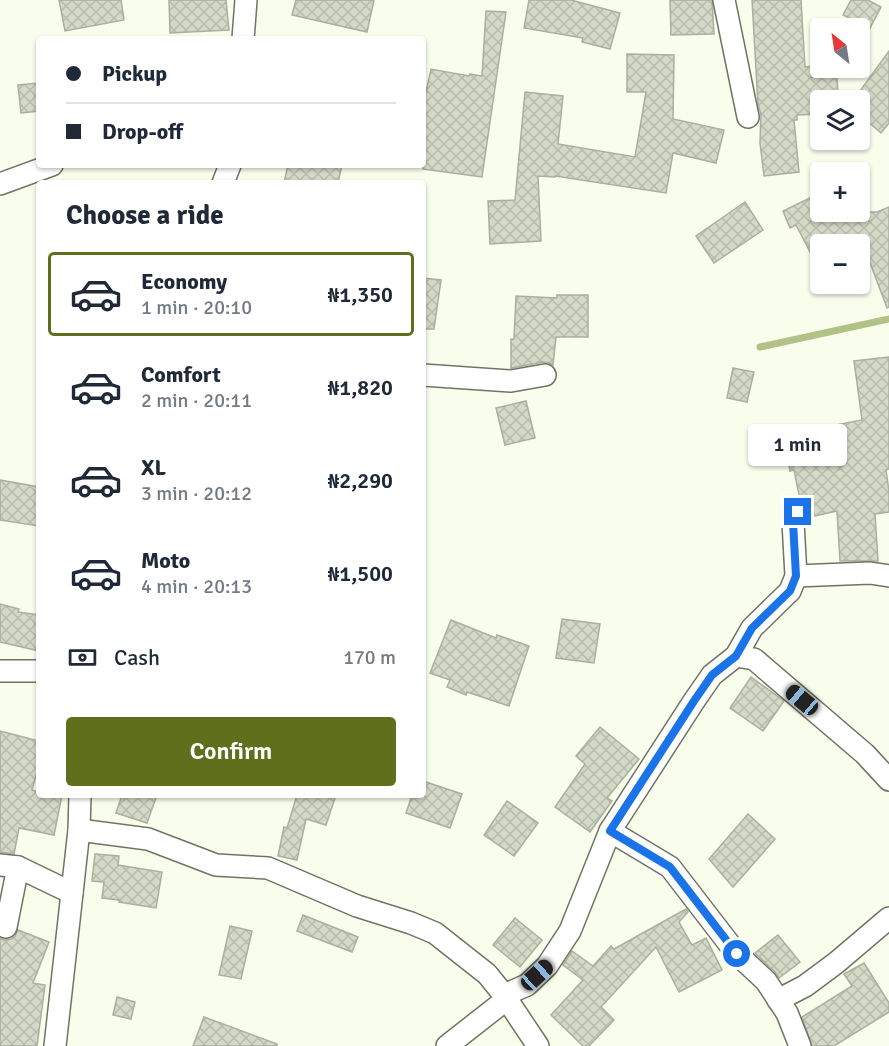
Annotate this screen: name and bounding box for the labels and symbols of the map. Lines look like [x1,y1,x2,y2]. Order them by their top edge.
north arrow [810,18,870,78]
callout: 1 min [748,425,848,467]
route end [784,498,811,525]
car [782,682,822,718]
route start [723,940,750,967]
car [518,956,556,994]

